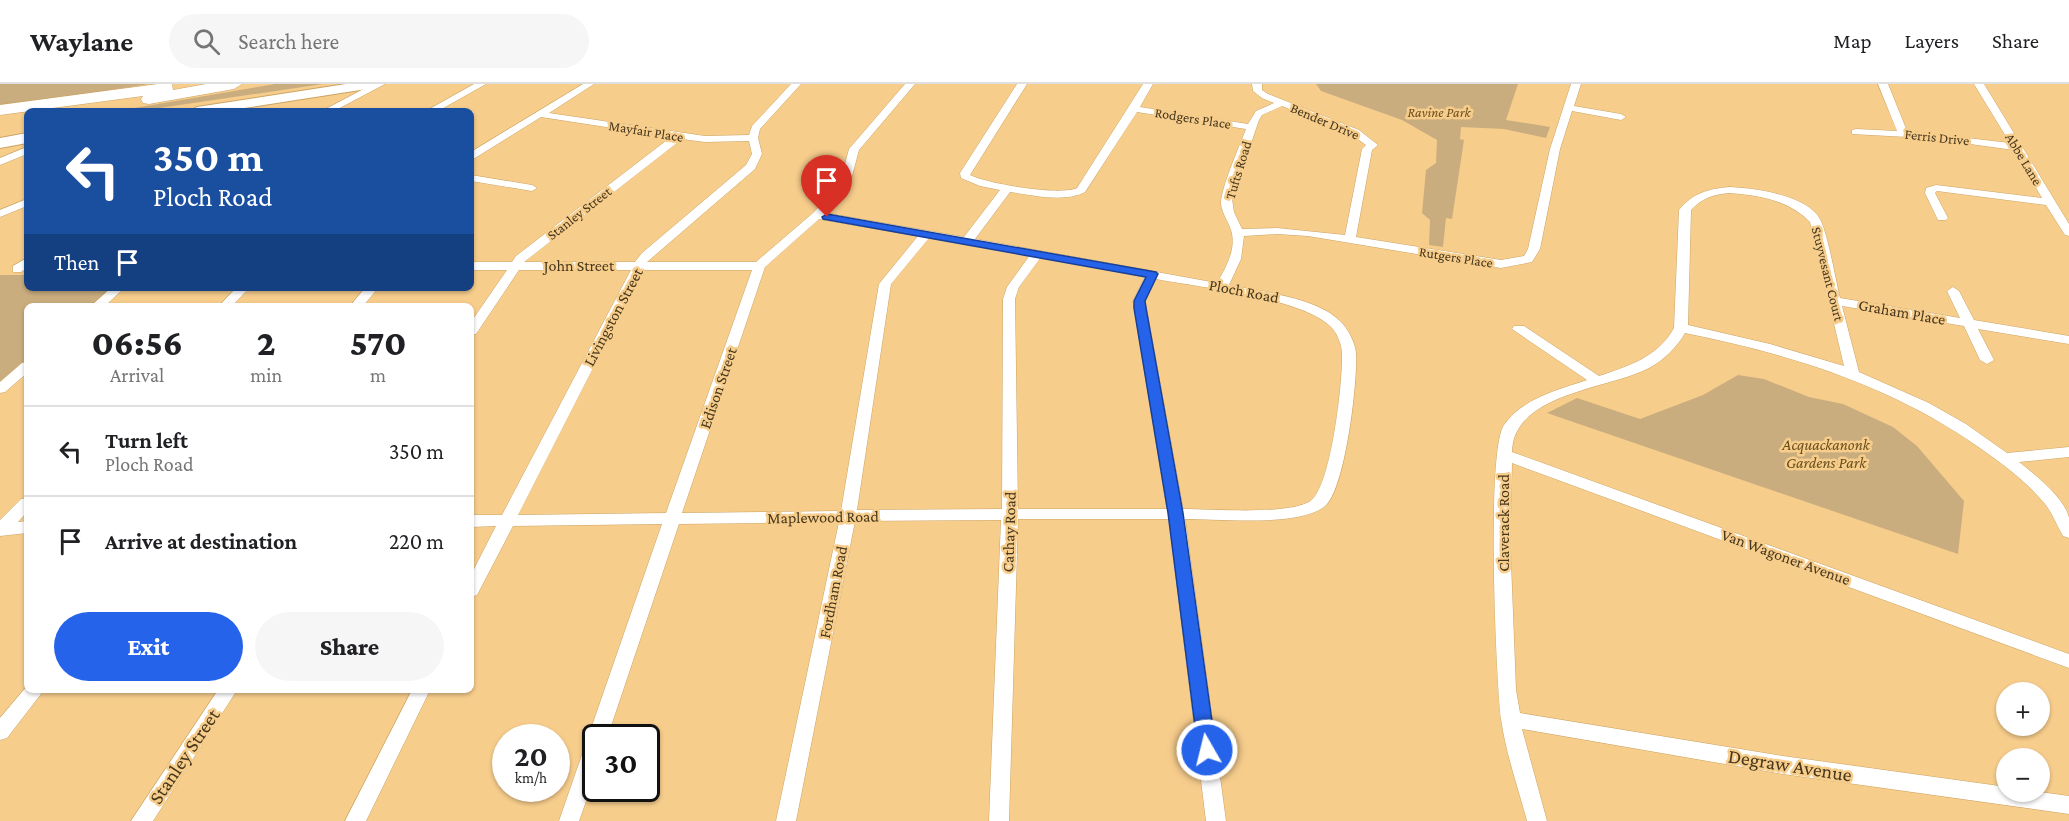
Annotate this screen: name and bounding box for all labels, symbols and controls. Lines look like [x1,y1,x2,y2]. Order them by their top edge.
search box [169,14,589,68]
icon: search [190,25,223,58]
text: Waylane [30,26,133,57]
text: Search here [238,29,339,54]
text: Map [1833,29,1872,53]
text: Layers [1905,29,1959,53]
text: Share [1992,29,2039,53]
street label: Bender Drive [1288,99,1362,143]
street label: Rodgers Place [1154,104,1232,132]
park label: Ravine Park [1407,104,1471,120]
street label: Mayfair Place [607,117,685,145]
street label: Ferris Drive [1904,126,1970,148]
street label: Abbe Lane [2002,130,2046,188]
icon: left [54,132,132,210]
text: 350 m [153,133,263,180]
street label: Tufts Road [1222,138,1255,201]
pin [801,155,852,217]
icon: arrive [810,164,843,197]
text: Ploch Road [153,182,272,212]
street label: Stanley Street [544,183,614,243]
street label: Stuyvesant Court [1809,225,1848,323]
street label: Rutgers Place [1418,243,1494,271]
icon: arrive [111,246,144,279]
text: Then [54,250,99,275]
street label: John Street [542,257,615,275]
street label: Livingston Street [580,264,647,369]
street label: Ploch Road [1208,276,1281,306]
street label: Graham Place [1857,296,1947,328]
text: 06:56 [91,323,183,363]
text: 2 [257,323,276,363]
text: 570 [350,323,407,363]
street label: Edison Street [696,345,740,431]
text: Arrival [110,364,164,386]
text: min [250,364,282,386]
text: m [370,364,386,386]
text: Turn left [105,428,188,453]
icon: left [54,435,87,468]
park label: Acquackanonk Gardens Park [1781,436,1871,471]
text: 350 m [389,439,444,464]
text: Ploch Road [105,453,193,475]
street label: Claverack Road [1495,474,1512,572]
street label: Cathay Road [999,491,1020,573]
street label: Maplewood Road [767,508,880,527]
icon: arrive [54,525,87,558]
street label: Van Wagoner Avenue [1719,526,1853,589]
text: Arrive at destination [105,529,297,554]
text: 220 m [389,529,444,554]
street label: Fordham Road [816,544,850,640]
button: Exit [54,612,243,681]
button: Share [255,612,444,681]
map controls [1996,682,2050,802]
button: + [1996,682,2050,736]
street label: Stanley Street [144,704,225,808]
position arrow [1175,718,1239,782]
speed limit sign: 30 [582,724,660,802]
text: 20 [514,739,548,772]
street label: Degraw Avenue [1726,744,1854,787]
button: − [1996,748,2050,802]
text: km/h [515,770,547,786]

